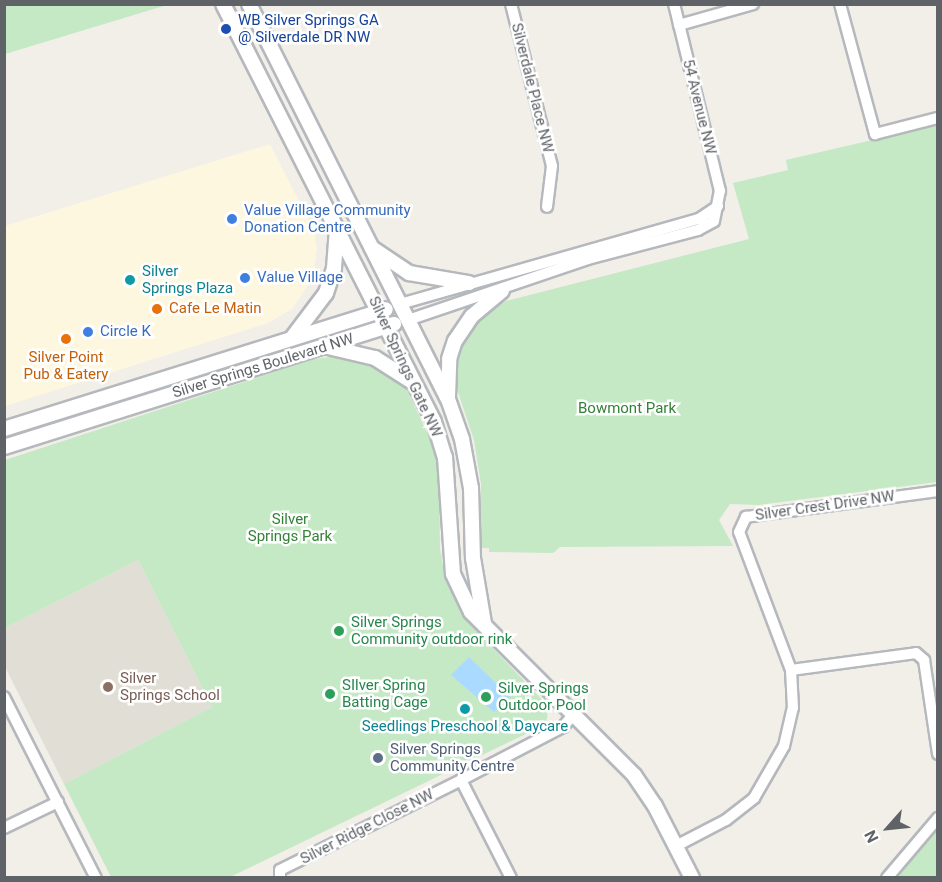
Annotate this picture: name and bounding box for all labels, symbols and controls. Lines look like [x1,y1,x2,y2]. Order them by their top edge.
place label: WB Silver Springs GA @ Silverdale DR NW [238,11,379,46]
street label: Silverdale Place NW [507,21,557,155]
marker: WB Silver Springs GA @ Silverdale DR NW [219,22,233,36]
street label: 54 Avenue NW [678,58,720,156]
place label: Value Village Community Donation Centre [244,201,411,236]
marker: Value Village Community Donation Centre [225,212,239,226]
place label: Silver Springs Plaza [142,262,233,297]
place label: Value Village [257,269,343,287]
marker: Value Village [238,271,252,285]
marker: Silver Springs Plaza [123,273,137,287]
street label: Silver Springs Gate NW [364,294,446,440]
place label: Cafe Le Matin [169,300,261,318]
marker: Cafe Le Matin [150,302,164,316]
place label: Circle K [100,323,151,341]
marker: Circle K [81,325,95,339]
street label: Silver Springs Boulevard NW [170,330,356,402]
marker: Silver Point Pub & Eatery [59,332,73,346]
place label: Silver Point Pub & Eatery [24,348,108,383]
park label: Bowmont Park [578,400,676,418]
street label: Silver Crest Drive NW [754,487,896,525]
park label: Silver Springs Park [248,510,332,545]
place label: Silver Springs Community outdoor rink [351,613,512,648]
marker: Silver Springs Community outdoor rink [332,624,346,638]
place label: Silver Springs School [120,669,220,704]
place label: SIlver Spring Batting Cage [342,676,428,711]
place label: Silver Springs Outdoor Pool [498,679,589,714]
marker: Silver Springs School [101,680,115,694]
marker: SIlver Spring Batting Cage [323,687,337,701]
marker: Silver Springs Outdoor Pool [479,690,493,704]
marker: Seedlings Preschool & Daycare [458,702,472,716]
place label: Seedlings Preschool & Daycare [362,718,568,736]
place label: Silver Springs Community Centre [390,740,514,775]
marker: Silver Springs Community Centre [371,751,385,765]
street label: Silver Ridge Close NW [297,786,437,868]
north arrow [858,798,918,858]
text: N [860,827,883,846]

